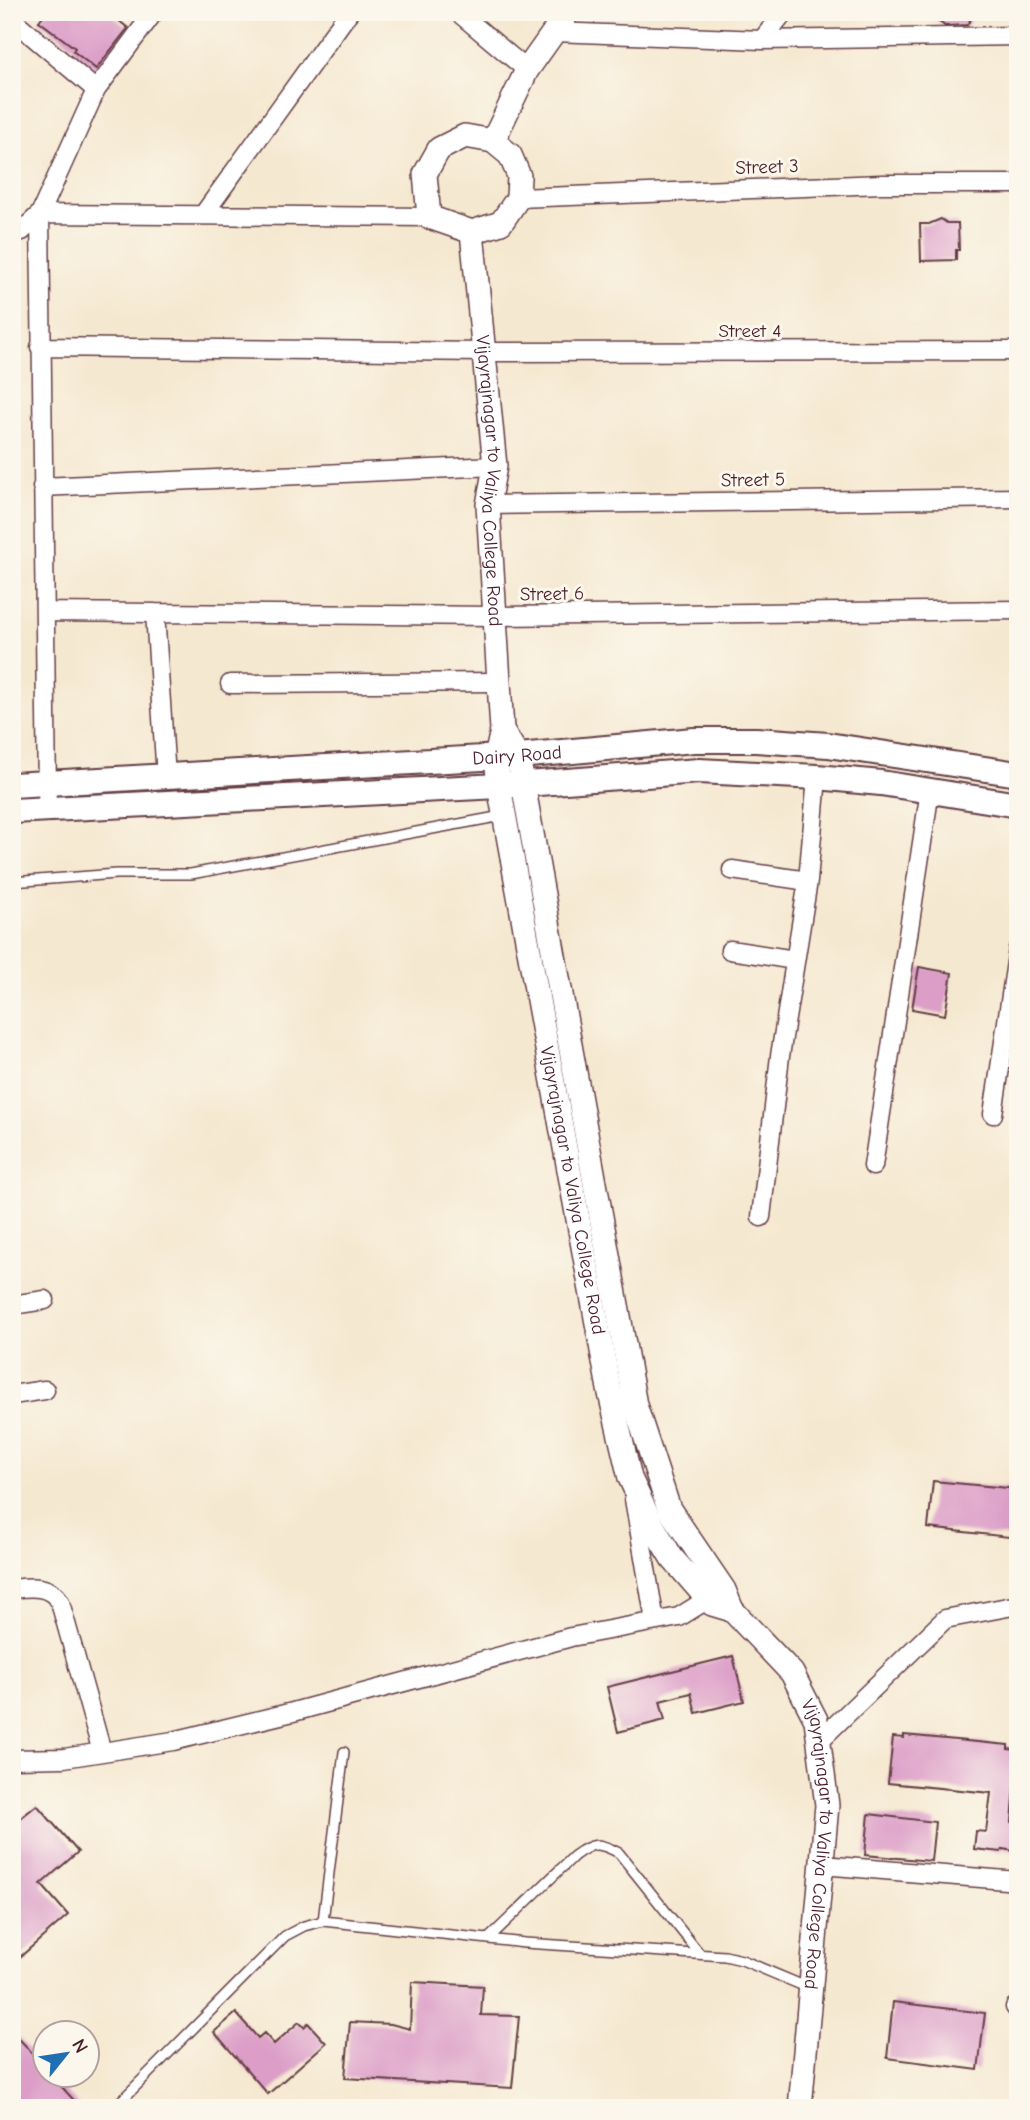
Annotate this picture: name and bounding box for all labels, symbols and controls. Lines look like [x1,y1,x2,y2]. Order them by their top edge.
street label: Street 3 [735,155,799,179]
street label: Street 4 [718,320,782,342]
street label: Vijayrajnagar to Valiya College Road [471,334,507,627]
street label: Street 5 [721,468,785,492]
street label: Street 6 [520,582,584,606]
street label: Dairy Road [472,741,563,770]
street label: Vijayrajnagar to Valiya College Road [536,1044,610,1336]
street label: Vijayrajnagar to Valiya College Road [796,1695,838,1990]
north arrow [32,2018,102,2088]
text: N [67,2035,92,2057]

